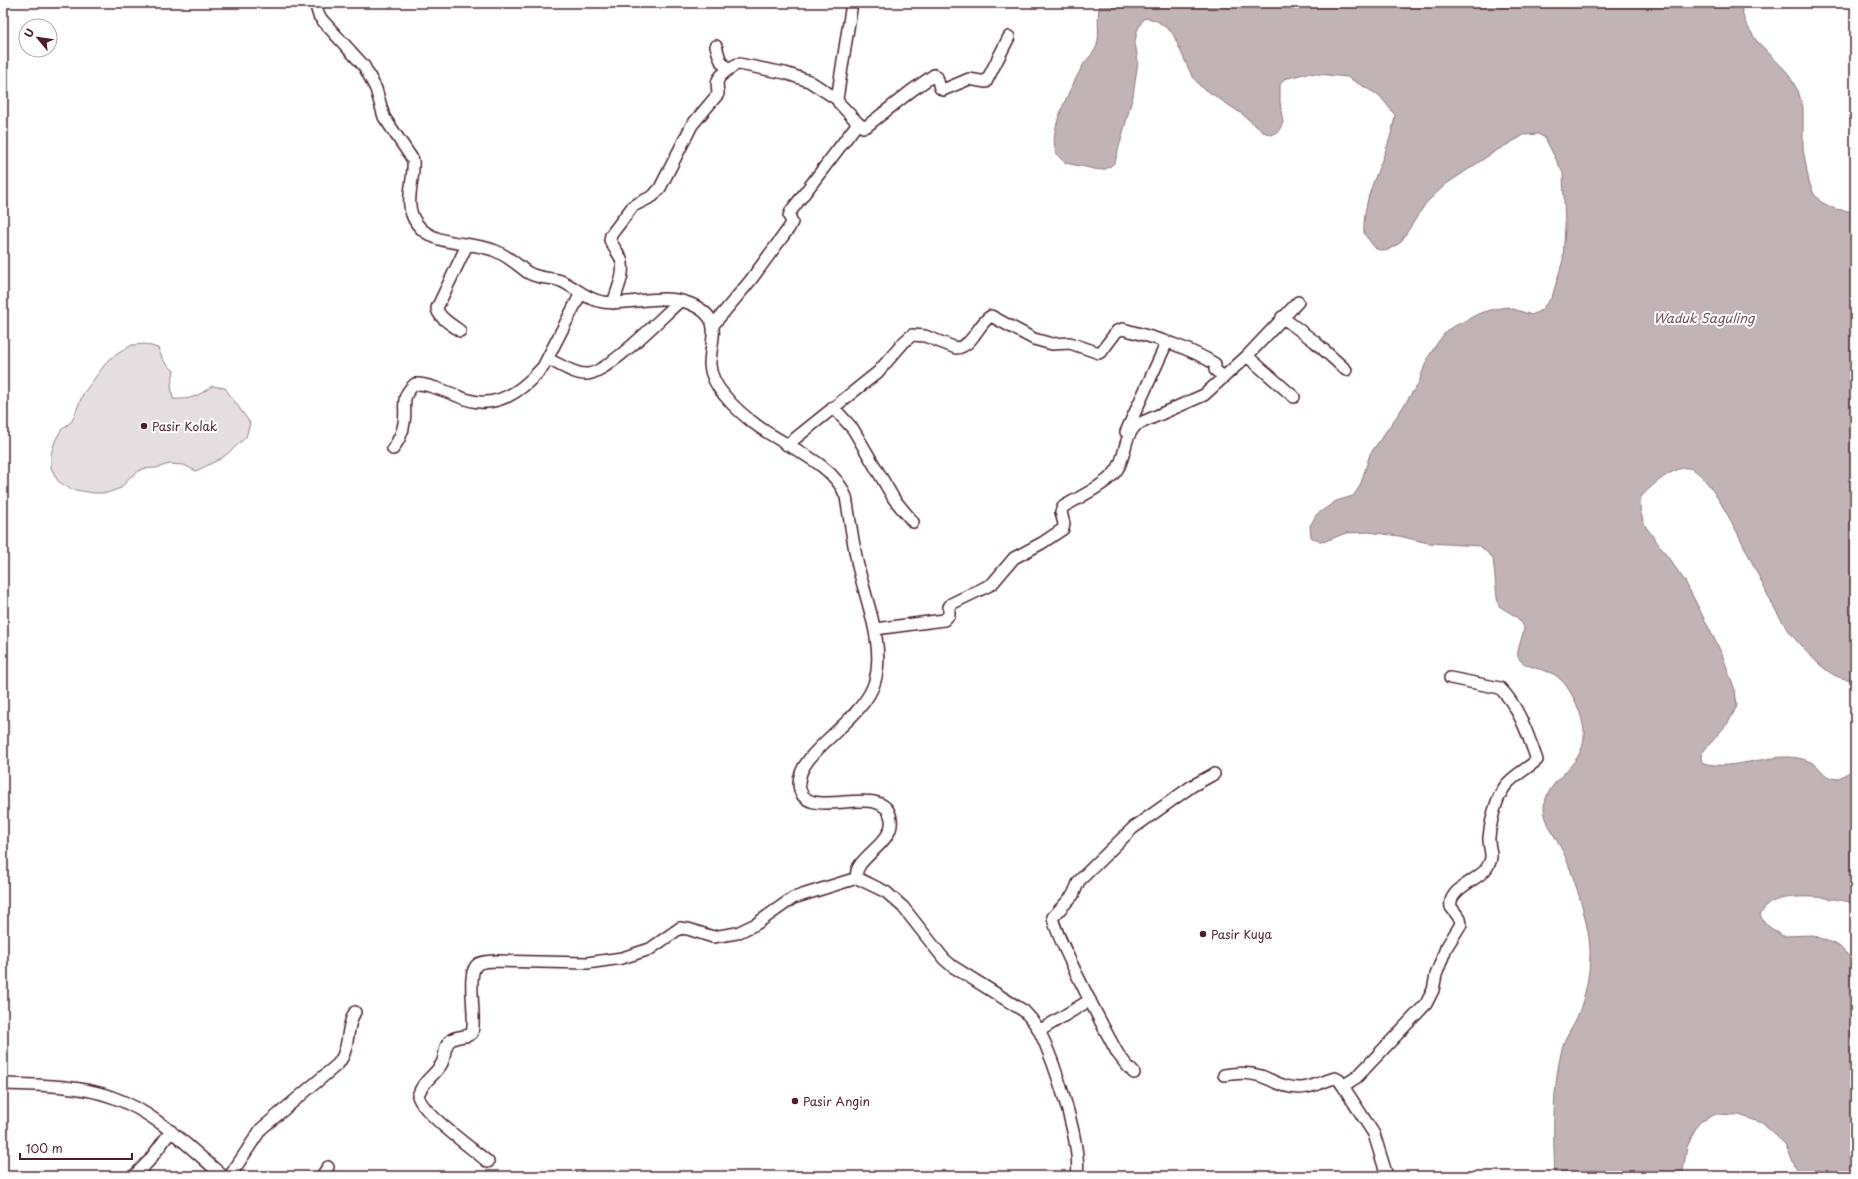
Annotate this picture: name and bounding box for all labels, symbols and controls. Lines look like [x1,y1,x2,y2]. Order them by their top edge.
north arrow [18,18,58,58]
text: U [19,25,38,41]
water label: Waduk Saguling [1654,308,1756,327]
place label: Pasir Kolak [152,417,217,435]
marker: Pasir Kolak [139,421,149,431]
place label: Pasir Kuya [1211,925,1273,943]
marker: Pasir Kuya [1198,929,1208,939]
place label: Pasir Angin [803,1092,870,1110]
marker: Pasir Angin [790,1096,800,1106]
scale bar [20,1135,132,1161]
text: 100 m [26,1139,63,1157]

